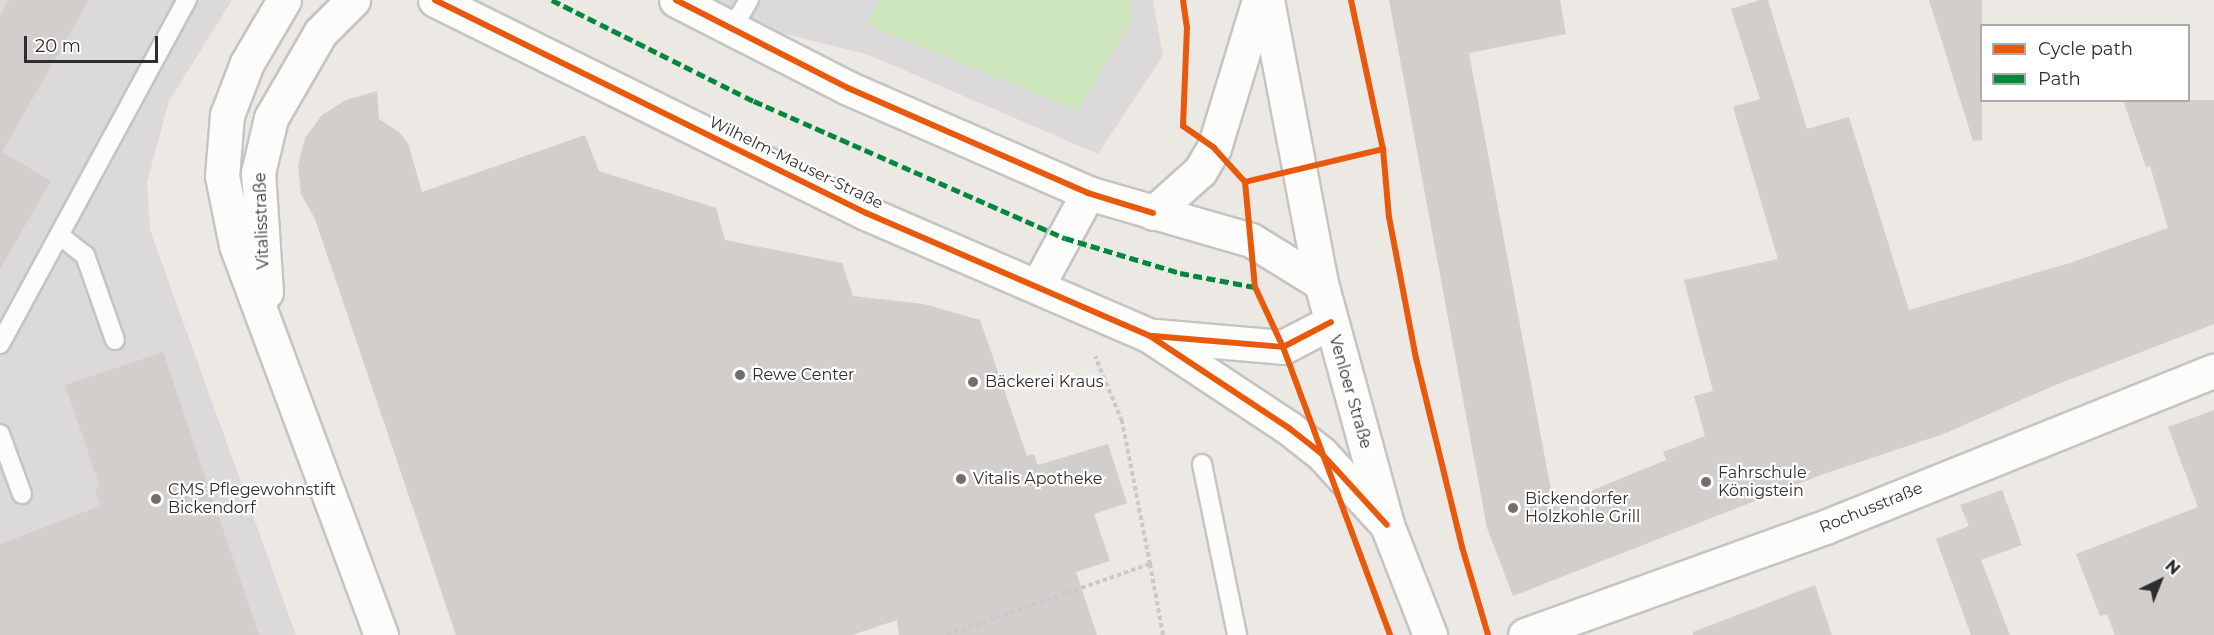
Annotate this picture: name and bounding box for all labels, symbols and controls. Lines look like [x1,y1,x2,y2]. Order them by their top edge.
scale bar [27,24,160,62]
legend [1980,24,2190,102]
text: 20 m [35,35,81,57]
text: Cycle path [2038,38,2133,60]
text: Path [2038,68,2081,90]
street label: Wilhelm-Mauser-Straße [706,113,886,213]
street label: Vitalisstraße [251,172,273,270]
street label: Venloer Straße [1325,333,1375,451]
place label: Rewe Center [752,365,854,385]
marker: Rewe Center [733,368,747,382]
place label: Bäckerei Kraus [985,372,1104,392]
marker: Bäckerei Kraus [966,375,980,389]
place label: Fahrschule Königstein [1718,463,1807,501]
place label: Vitalis Apotheke [973,469,1102,489]
marker: Vitalis Apotheke [954,472,968,486]
marker: Fahrschule Königstein [1699,475,1713,489]
street label: Rochusstraße [1817,479,1925,537]
place label: CMS Pflegewohnstift Bickendorf [168,480,336,518]
place label: Bickendorfer Holzkohle Grill [1525,489,1640,527]
marker: CMS Pflegewohnstift Bickendorf [149,492,163,506]
marker: Bickendorfer Holzkohle Grill [1506,501,1520,515]
north arrow [2130,551,2190,611]
text: N [2161,556,2184,579]

